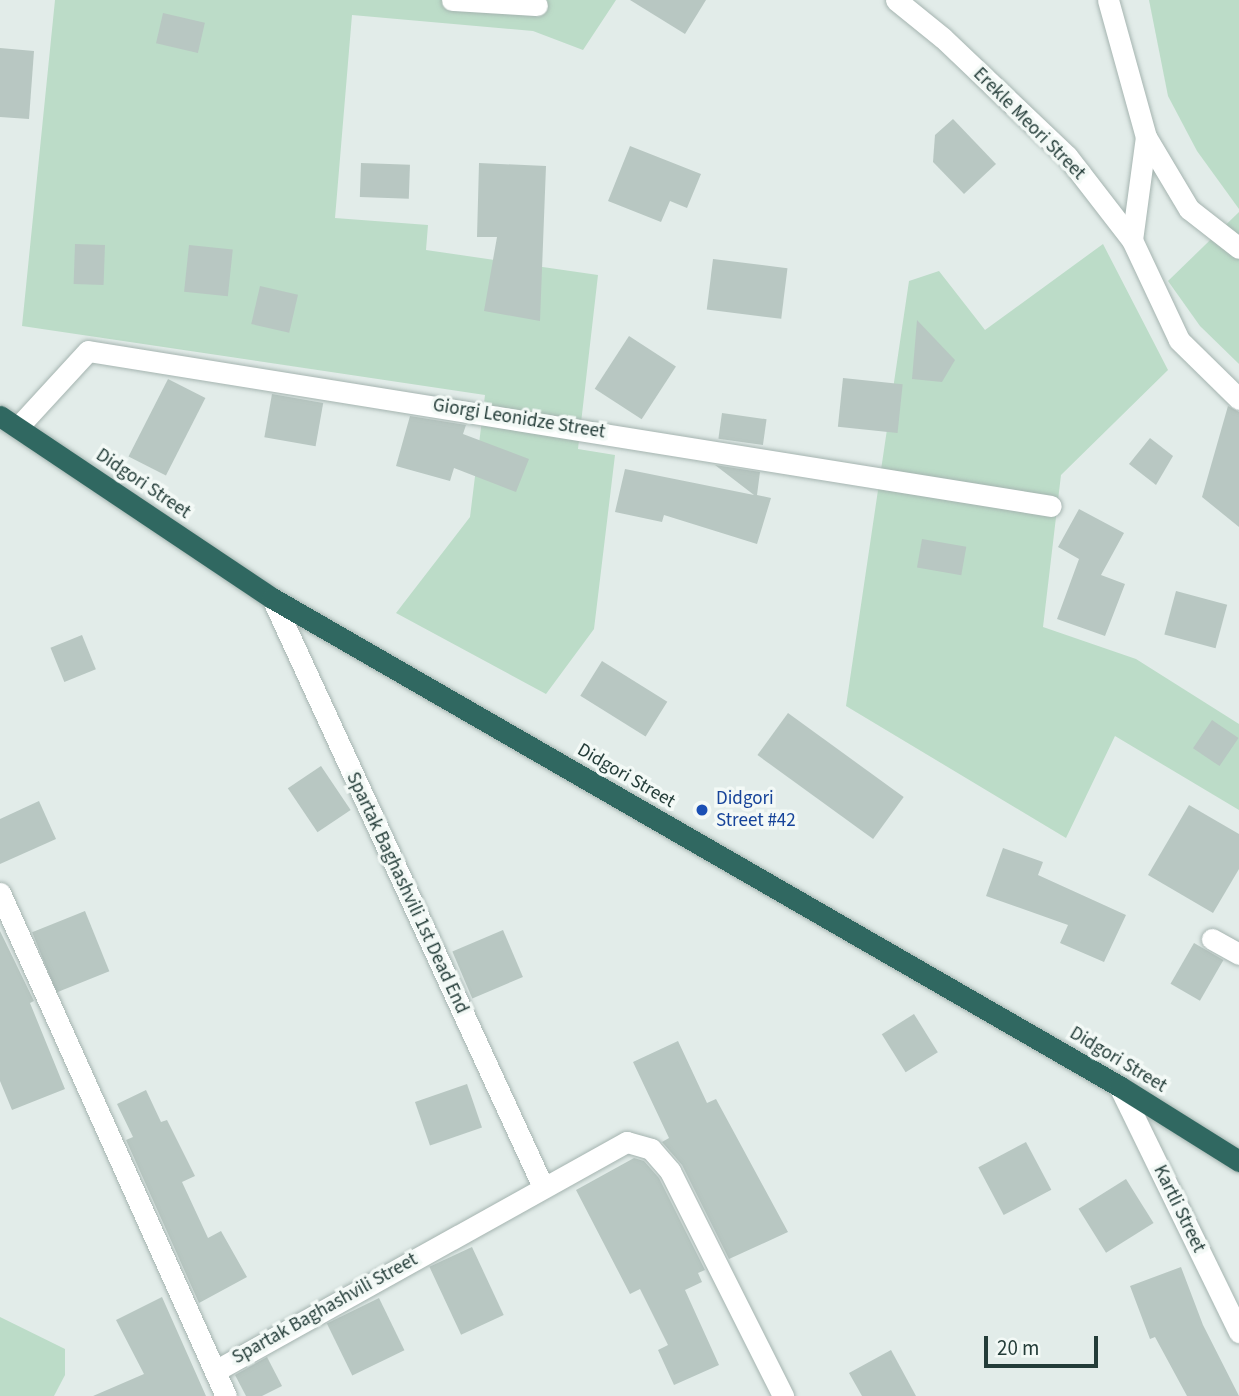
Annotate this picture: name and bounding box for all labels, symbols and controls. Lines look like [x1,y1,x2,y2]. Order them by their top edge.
street label: Erekle Meori Street [968,63,1090,185]
street label: Giorgi Leonidze Street [431,394,607,444]
street label: Didgori Street [91,444,195,524]
street label: Didgori Street [573,739,679,813]
street label: Spartak Baghashvili 1st Dead End [341,769,473,1017]
place label: Didgori Street #42 [716,788,796,832]
marker: Didgori Street #42 [694,802,710,818]
street label: Didgori Street [1065,1022,1171,1098]
street label: Kartli Street [1148,1162,1210,1256]
street label: Spartak Baghashvili Street [228,1249,422,1369]
scale bar [987,1322,1101,1366]
text: 20 m [997,1333,1039,1363]

